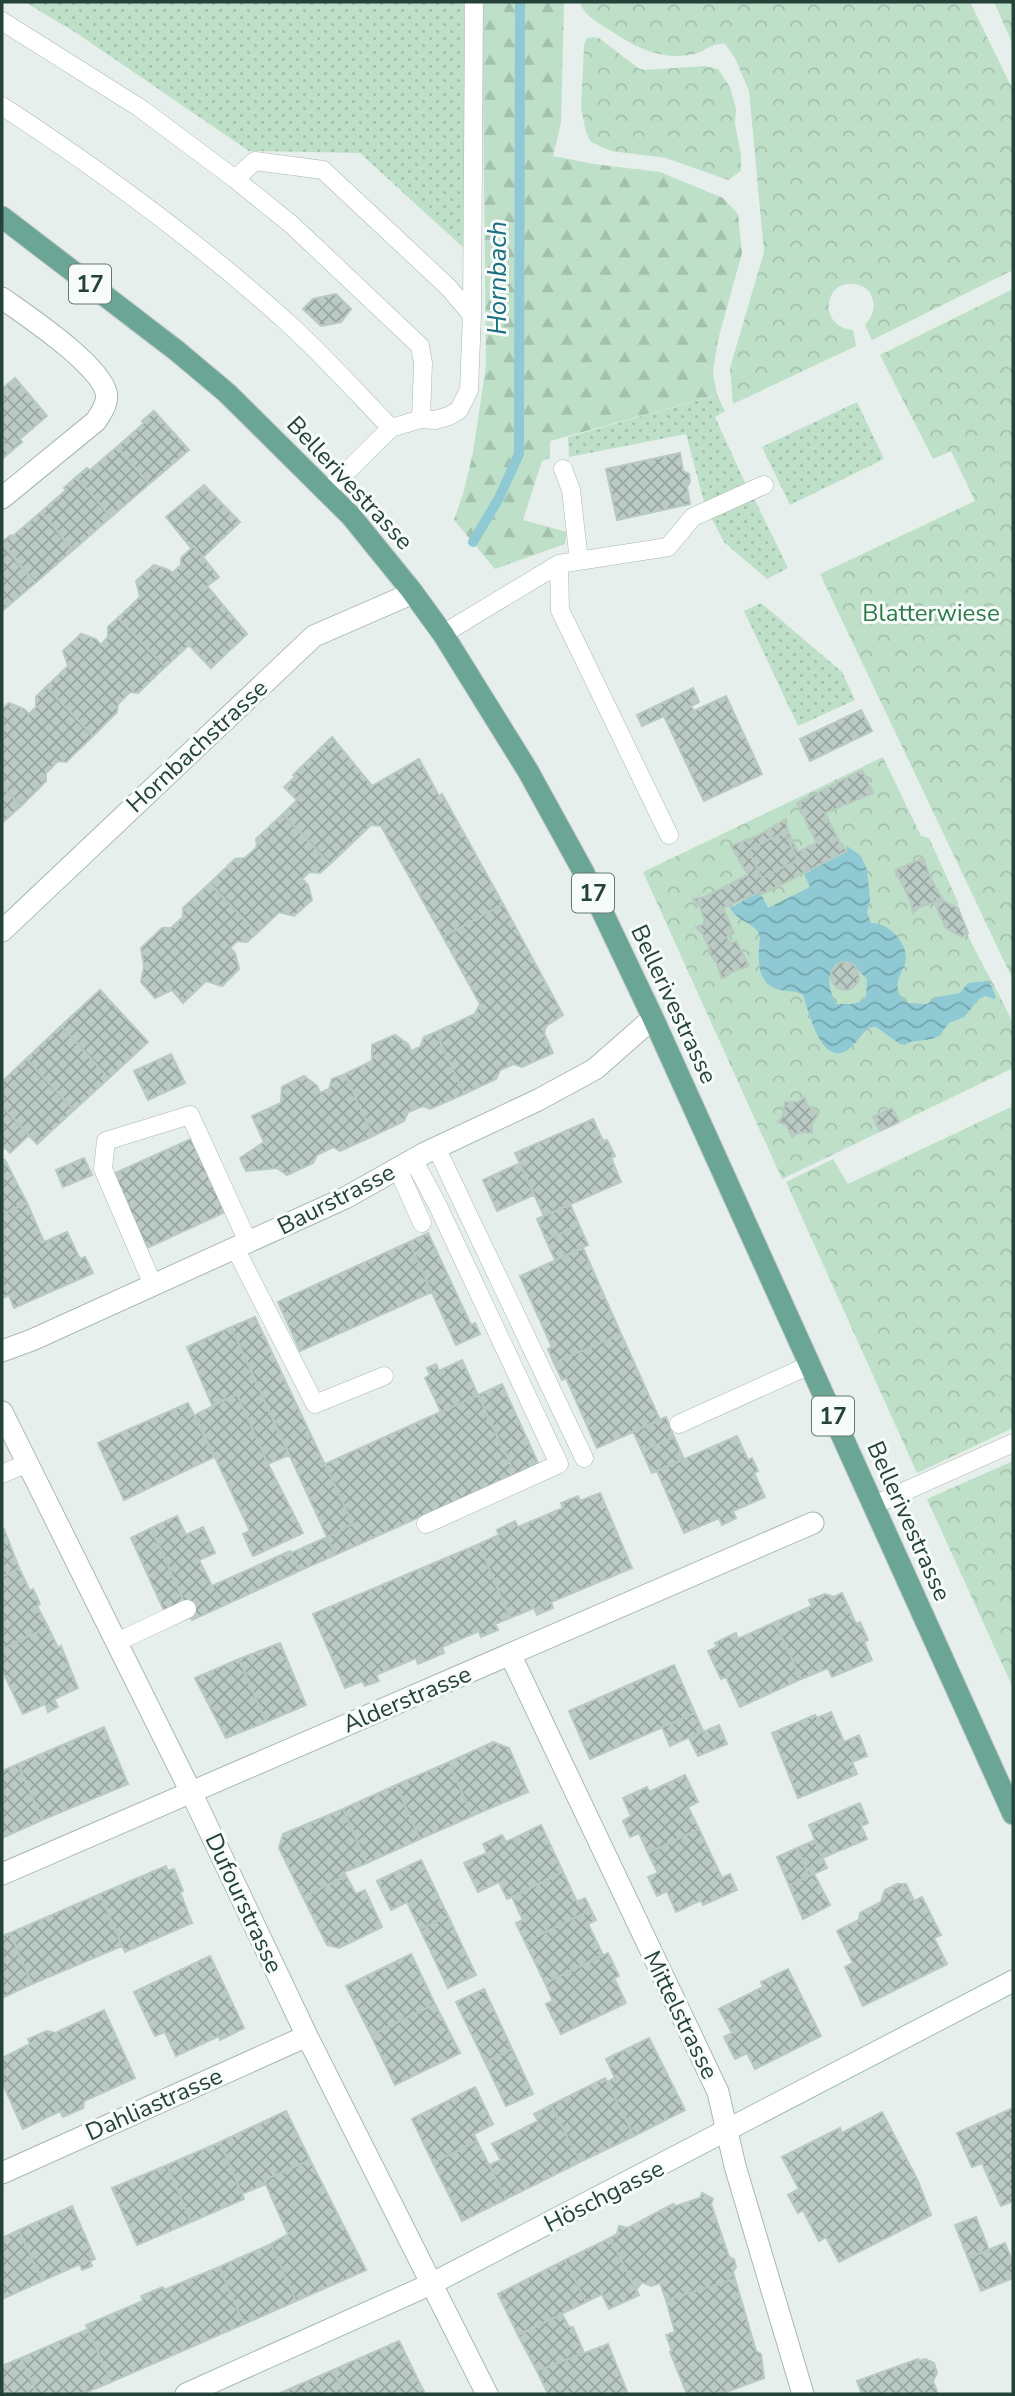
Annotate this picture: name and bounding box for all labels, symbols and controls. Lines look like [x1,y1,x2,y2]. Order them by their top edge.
water label: Hornbach [480,221,515,335]
road number: 17 [69,264,111,304]
street label: Bellerivestrasse [280,409,420,557]
park label: Blatterwiese [862,597,1000,629]
street label: Hornbachstrasse [119,672,275,820]
road number: 17 [572,874,614,912]
street label: Bellerivestrasse [623,919,725,1089]
street label: Baurstrasse [272,1156,400,1242]
road number: 17 [812,1396,854,1436]
street label: Bellerivestrasse [859,1436,959,1606]
street label: Alderstrasse [338,1658,476,1740]
street label: Dufourstrasse [198,1828,290,1978]
street label: Mittelstrasse [636,1945,726,2085]
street label: Dahliastrasse [81,2060,227,2148]
street label: Höschgasse [539,2152,669,2240]

